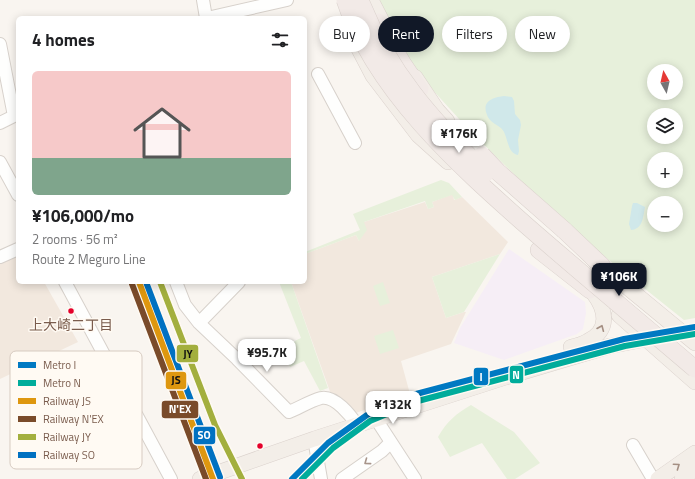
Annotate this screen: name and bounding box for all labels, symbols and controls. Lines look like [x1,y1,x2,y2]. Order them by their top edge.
chip: Buy [319,16,370,52]
chip: Rent [378,16,434,52]
chip: Filters [442,16,507,52]
chip: New [515,16,570,52]
text: 4 homes [32,27,95,53]
icon: filters [269,29,291,51]
north arrow [647,64,683,100]
map controls [647,64,683,232]
icon: home [126,97,198,169]
button: layers [647,108,683,144]
pin: ¥176K [431,120,487,154]
text: ¥176K [441,123,477,143]
button: + [647,152,683,188]
button: − [647,196,683,232]
text: ¥106,000/mo [32,203,134,229]
text: 2 rooms · 56 m² [32,229,118,249]
text: Route 2 Meguro Line [32,249,146,269]
pin: ¥106K [591,263,647,297]
text: ¥106K [601,266,637,286]
marker: 上大崎二丁目 [66,306,76,316]
place label: 上大崎二丁目 [29,314,113,335]
one-way arrow [596,325,604,332]
pin: ¥95.7K [234,339,300,373]
text: ¥95.7K [247,342,287,362]
line badge: JY [176,344,199,363]
text: JY [183,346,194,362]
legend [10,351,142,469]
text: Metro I [43,357,76,373]
line badge: N [509,365,524,384]
line badge: I [473,367,489,386]
text: N [512,367,520,383]
text: I [479,369,483,385]
line badge: JS [165,371,187,390]
text: JS [171,372,181,388]
text: Metro N [43,375,81,391]
pin: ¥132K [365,391,421,425]
text: Railway JS [43,393,91,409]
text: ¥132K [375,394,411,414]
line badge: N'EX [161,400,199,419]
text: N'EX [169,401,192,417]
text: Railway N'EX [43,411,104,427]
line badge: SO [193,426,216,445]
text: SO [197,427,211,443]
text: Railway JY [43,429,91,445]
unlabelled marker [255,441,265,451]
text: Railway SO [43,447,95,463]
one-way arrow [365,457,372,464]
one-way arrow [672,464,679,471]

